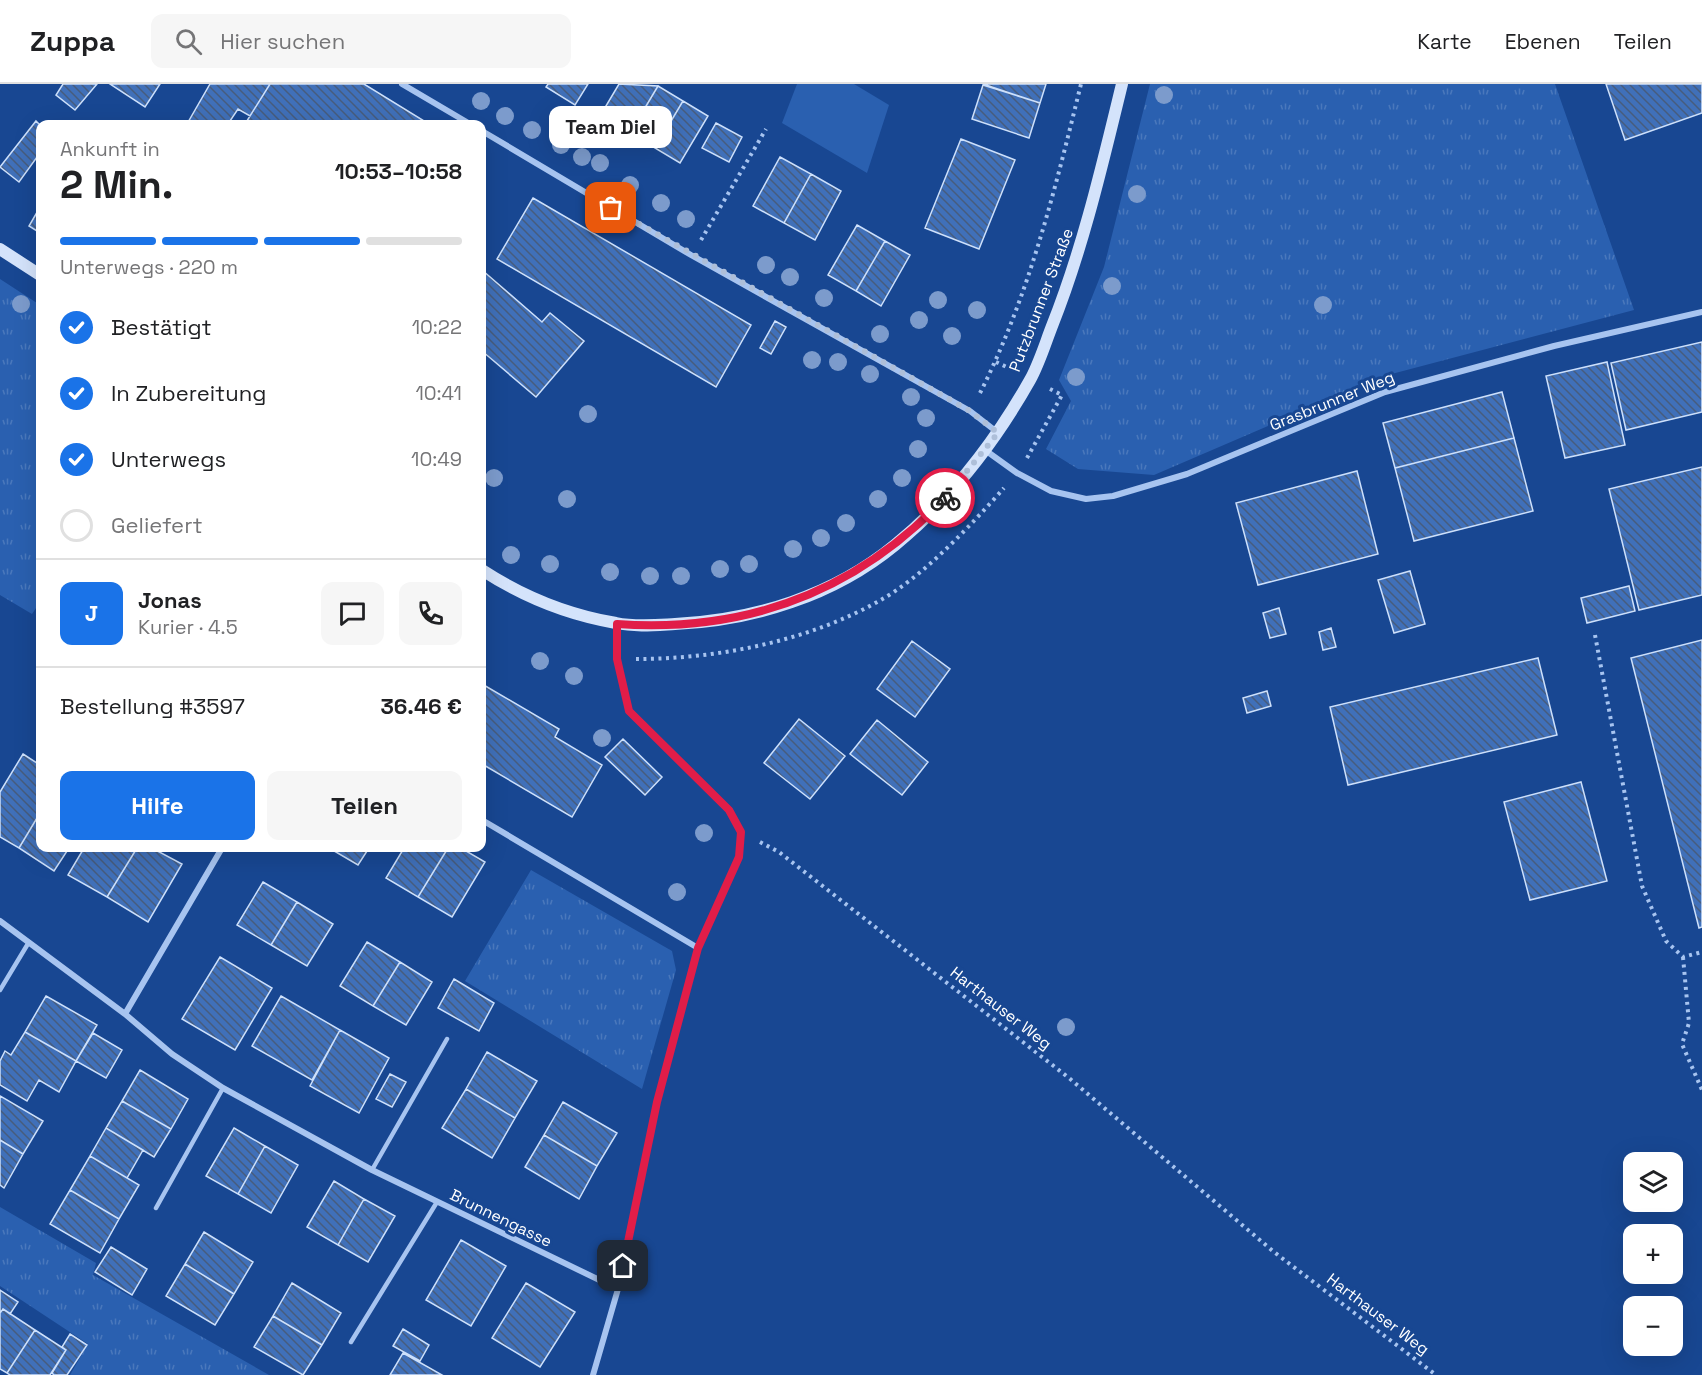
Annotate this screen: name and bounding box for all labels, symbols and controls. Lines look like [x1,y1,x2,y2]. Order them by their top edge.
search box [151,14,571,68]
text: Zuppa [30,23,115,59]
icon: search [172,25,205,58]
text: Hier suchen [220,27,345,55]
text: Karte [1417,28,1472,55]
text: Ebenen [1505,28,1581,55]
text: Teilen [1614,28,1672,55]
callout: Team Diel [550,106,672,148]
text: Team Diel [565,114,656,140]
text: Ankunft in [60,136,160,162]
text: 10:53–10:58 [335,157,462,185]
text: 2 Min. [60,160,174,209]
pin [585,182,636,233]
icon: bag [594,191,627,224]
street label: Putzbrunner Straße [1004,225,1078,375]
text: Unterwegs · 220 m [60,254,238,280]
icon: check [60,311,93,344]
text: Bestätigt [111,313,212,341]
text: 10:22 [412,314,462,340]
street label: Grasbrunner Weg [1267,366,1397,436]
icon: check [60,377,93,410]
text: In Zubereitung [111,379,266,407]
text: 10:41 [415,380,462,406]
icon: check [60,443,93,476]
text: Unterwegs [111,445,226,473]
text: 10:49 [411,446,462,472]
courier [915,468,975,528]
icon: bike [929,482,962,515]
text: Geliefert [111,511,203,539]
button: chat [321,582,384,645]
button: phone [399,582,462,645]
text: Jonas [138,586,202,614]
text: J [85,599,98,627]
text: Kurier · 4.5 [138,614,238,640]
text: Bestellung #3597 [60,692,245,720]
text: 36.46 € [380,692,462,720]
button: Hilfe [60,771,255,840]
button: Teilen [267,771,462,840]
street label: Harthauser Weg [946,962,1056,1054]
map controls [1623,1152,1683,1356]
button: layers [1623,1152,1683,1212]
street label: Brunnengasse [446,1184,556,1252]
button: + [1623,1224,1683,1284]
pin [597,1240,648,1291]
icon: home [606,1249,639,1282]
street label: Harthauser Weg [1323,1269,1433,1359]
button: − [1623,1296,1683,1356]

